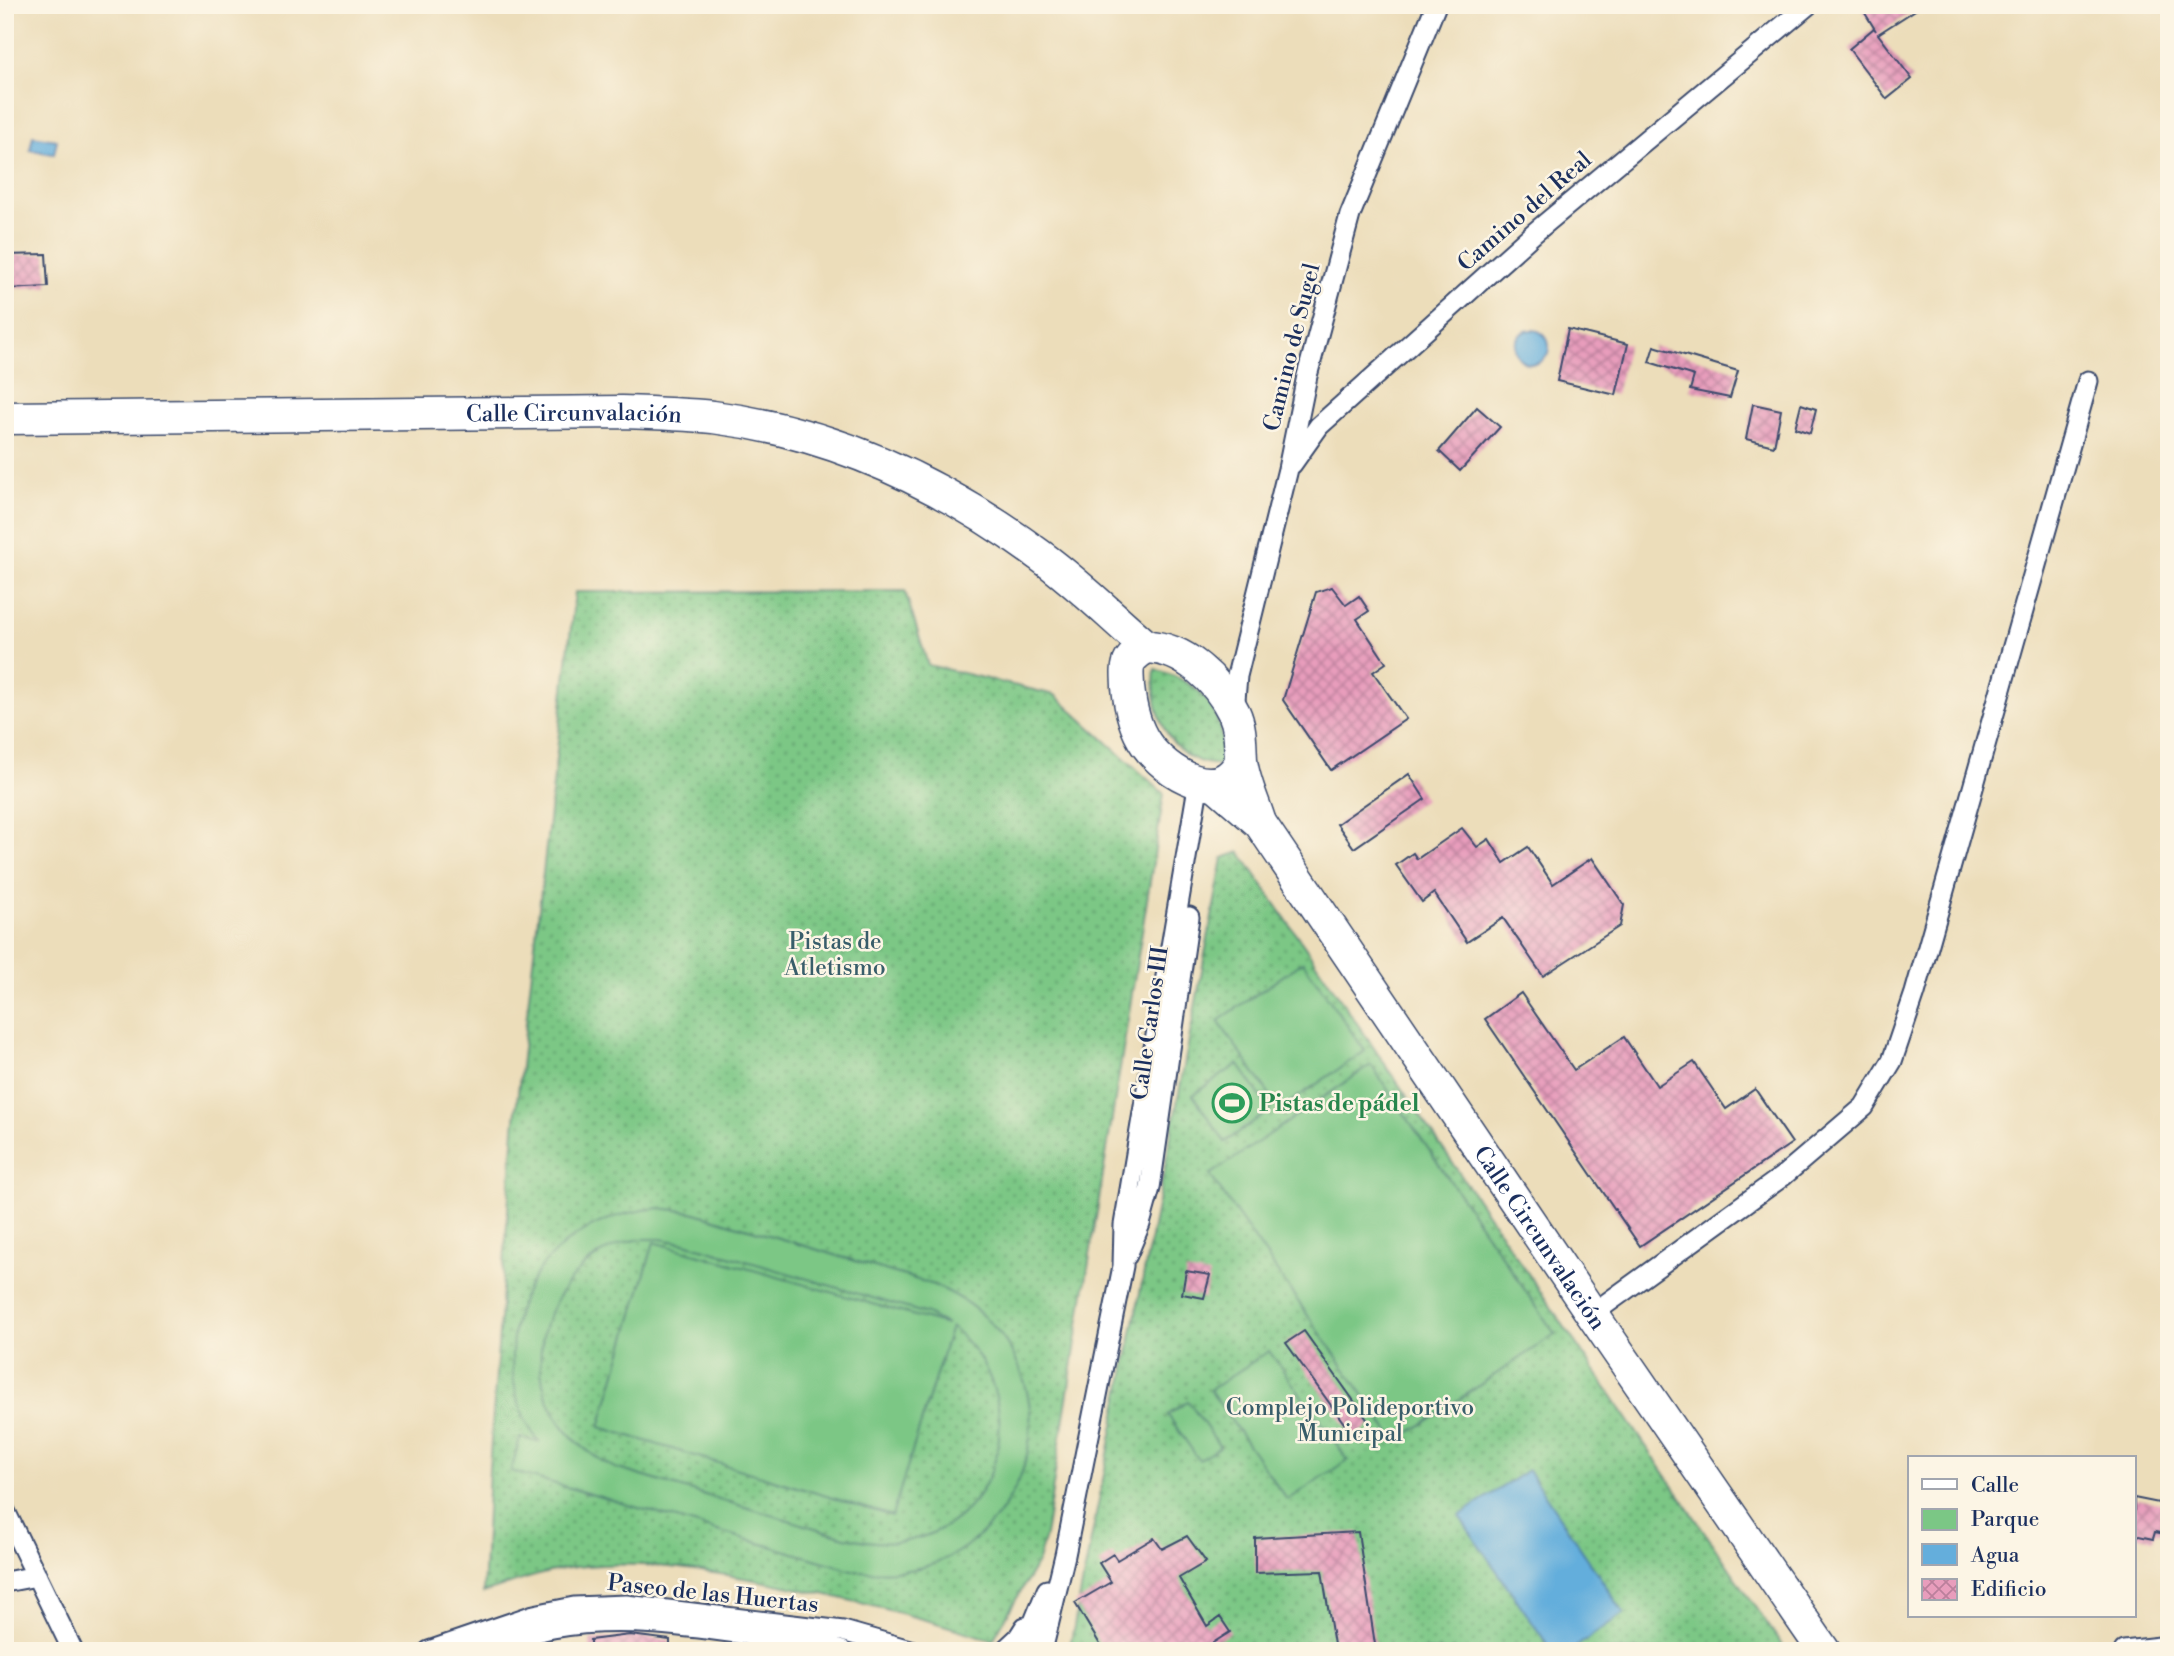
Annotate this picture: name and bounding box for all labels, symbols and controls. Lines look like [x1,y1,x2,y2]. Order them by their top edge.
street label: Camino del Real [1452,146,1598,278]
street label: Camino de Sugel [1258,260,1326,434]
street label: Calle Circunvalación [466,399,683,430]
park label: Pistas de Atletismo [783,928,886,982]
street label: Calle Carlos III [1125,944,1175,1102]
sports icon: Pistas de pádel [1211,1082,1253,1124]
place label: Pistas de pádel [1259,1090,1420,1118]
street label: Calle Circunvalación [1467,1141,1612,1336]
park label: Complejo Polideportivo Municipal [1226,1394,1474,1448]
legend [1908,1456,2136,1618]
text: Calle [1971,1473,2019,1499]
text: Parque [1971,1507,2039,1533]
text: Agua [1970,1543,2020,1569]
street label: Paseo de las Huertas [606,1569,820,1619]
text: Edificio [1971,1577,2047,1603]

